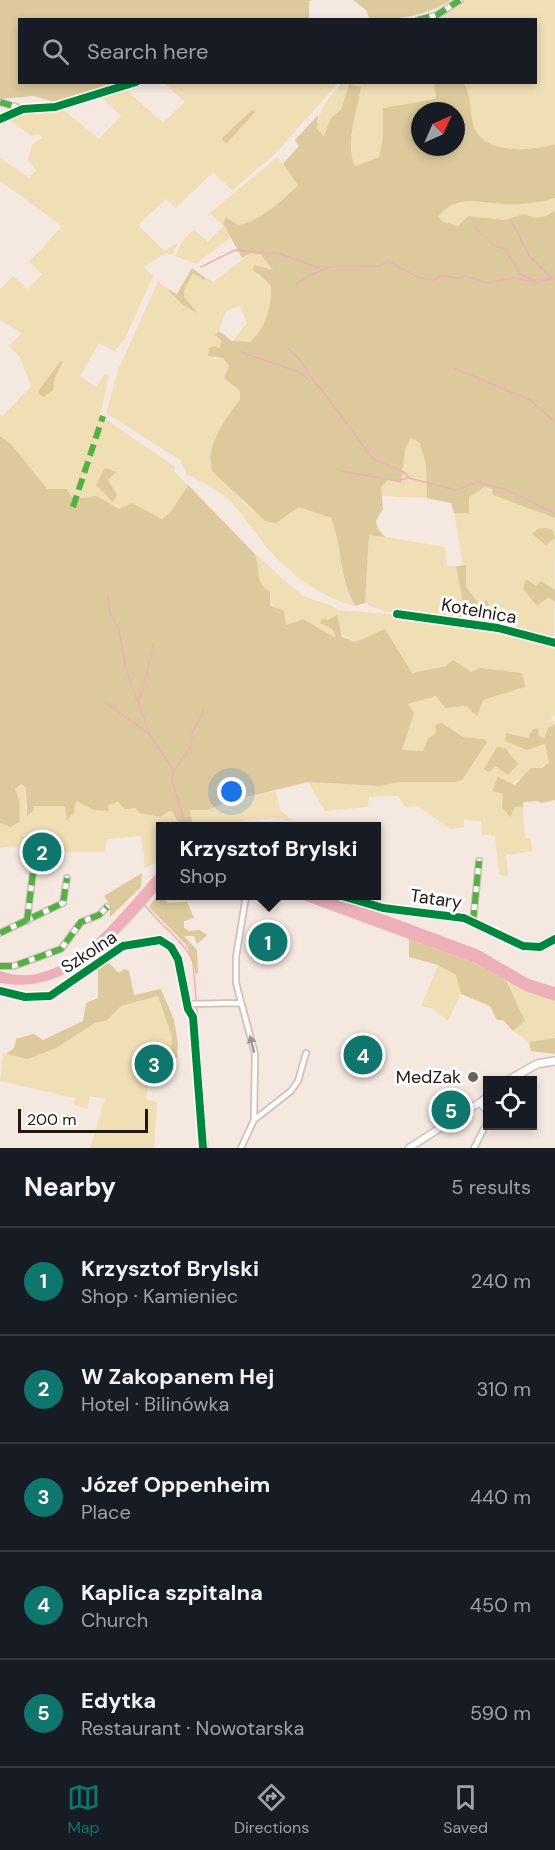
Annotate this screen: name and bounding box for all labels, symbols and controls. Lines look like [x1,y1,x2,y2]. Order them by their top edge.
search box [18,18,537,84]
icon: search [39,35,72,68]
text: Search here [87,37,208,66]
north arrow [411,102,465,156]
street label: Kotelnica [439,593,519,629]
your location [217,777,246,806]
popup [156,822,381,900]
pin: 2 [22,830,62,874]
text: Krzysztof Brylski [179,834,358,863]
text: Shop [179,863,227,889]
street label: Tatary [409,884,463,914]
pin: 1 [248,920,288,964]
street label: Szkolna [56,925,122,979]
pin: 4 [344,1032,382,1078]
one-way arrow [247,1035,257,1053]
pin: 3 [134,1042,174,1086]
place label: MedZak [396,1065,461,1089]
marker: MedZak [466,1070,480,1084]
map controls [483,1076,537,1130]
button: locate [483,1076,537,1130]
pin: 5 [432,1088,470,1132]
scale bar [18,1106,148,1134]
text: 200 m [27,1109,76,1130]
text: Nearby [24,1170,116,1204]
text: 5 results [451,1174,531,1200]
text: Krzysztof Brylski [81,1254,259,1283]
text: 1 [40,1268,47,1294]
text: 240 m [471,1268,531,1294]
text: Shop · Kamieniec [81,1283,238,1309]
text: W Zakopanem Hej [81,1362,274,1391]
text: 2 [38,1376,49,1402]
text: 310 m [476,1376,531,1402]
text: Hotel · Bilinówka [81,1391,229,1417]
text: Józef Oppenheim [81,1470,270,1499]
text: 3 [37,1484,50,1510]
text: 440 m [470,1484,531,1510]
text: Place [81,1499,131,1525]
text: Kaplica szpitalna [81,1578,263,1607]
text: 4 [37,1592,50,1618]
text: 450 m [470,1592,531,1618]
text: Church [81,1607,148,1633]
text: Edytka [81,1686,156,1715]
text: 5 [37,1700,50,1726]
text: 590 m [470,1700,531,1726]
text: Restaurant · Nowotarska [81,1715,304,1741]
tab: Map [67,1781,100,1838]
tab: Directions [234,1781,309,1838]
tab: Saved [443,1781,488,1838]

